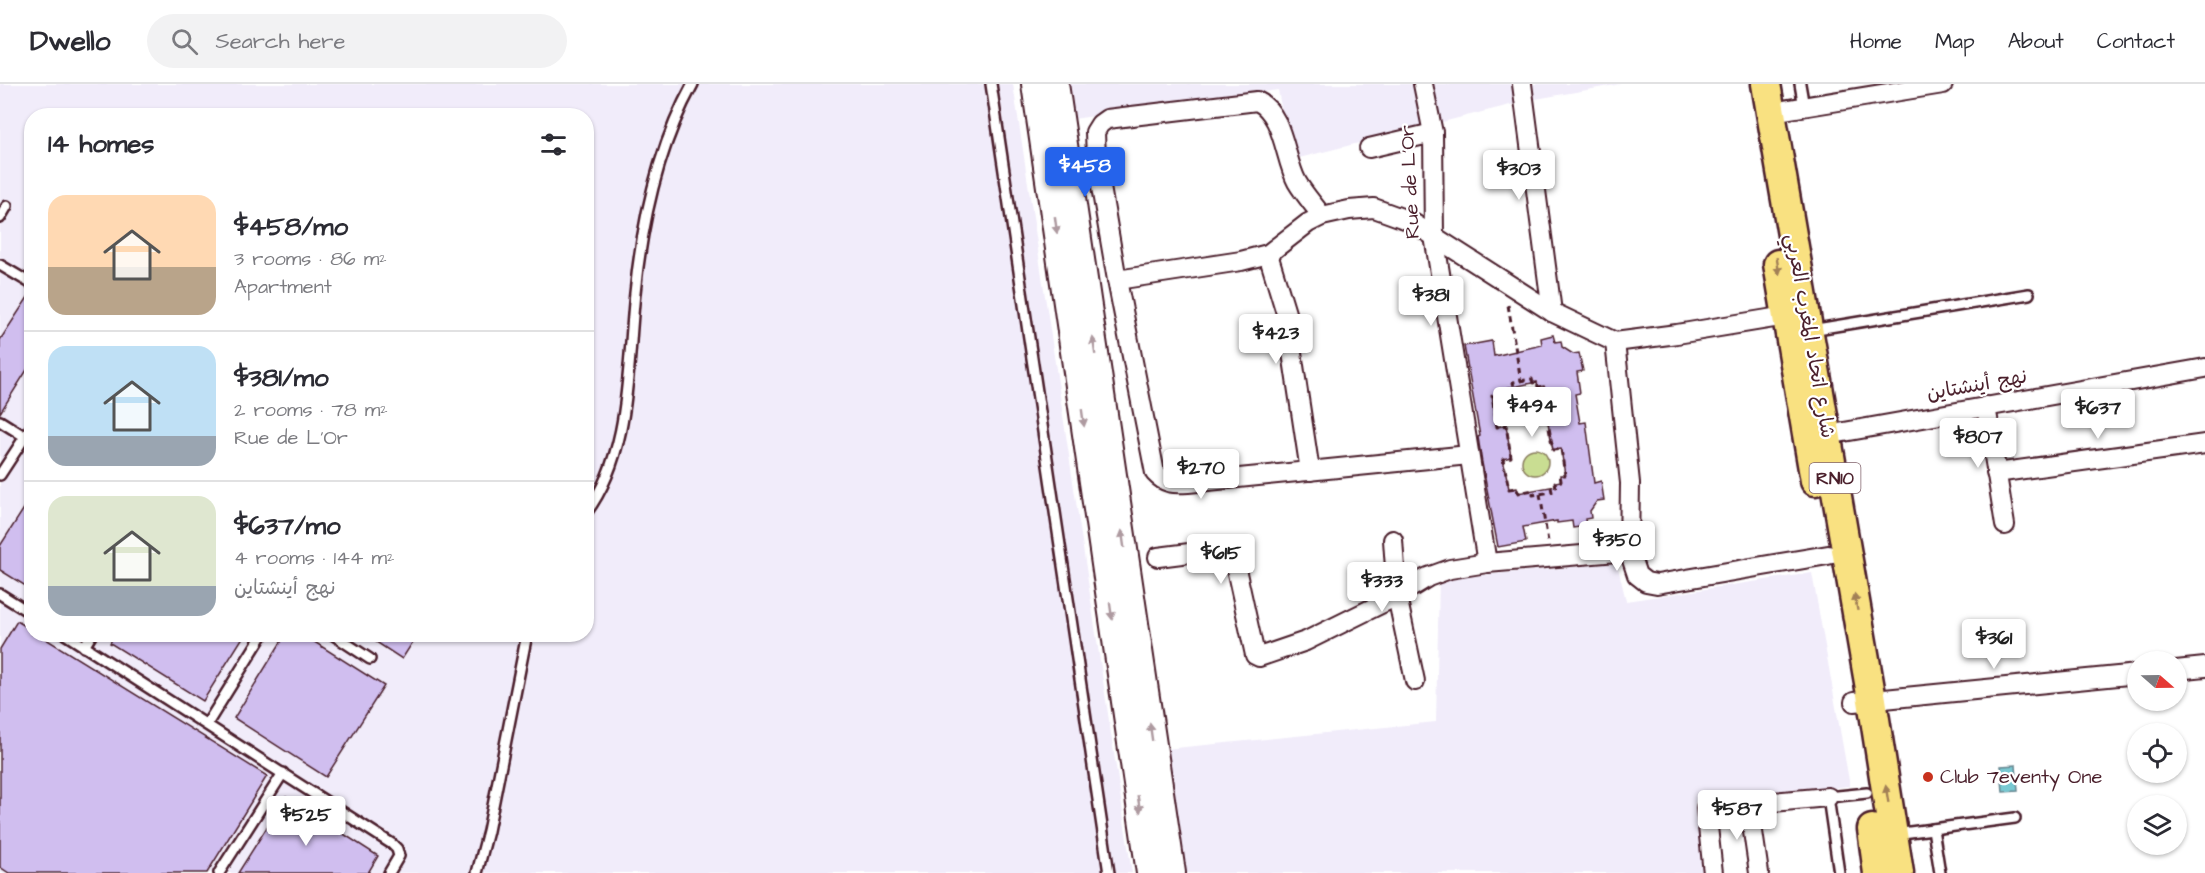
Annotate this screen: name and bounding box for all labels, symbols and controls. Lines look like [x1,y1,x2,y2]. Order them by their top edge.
search box [147,14,567,68]
text: Dwello [30,22,111,61]
icon: search [168,25,201,58]
text: Search here [216,26,345,57]
text: Home [1850,27,1902,56]
text: Map [1935,27,1975,56]
text: About [2008,27,2064,56]
text: Contact [2097,27,2175,56]
street label: Rue de L'Or [1393,124,1427,240]
text: 14 homes [48,126,154,162]
icon: filters [537,128,570,161]
pin: $458 [1049,147,1121,198]
pin: $303 [1483,150,1555,201]
text: $458 [1059,152,1111,180]
text: $303 [1497,155,1541,183]
text: $458/mo [234,209,348,245]
one-way arrow [1051,216,1060,235]
icon: home [96,219,168,291]
street label: شارع اتحاد المغرب العربي [1775,232,1842,441]
text: 3 rooms · 86 m² [234,245,387,273]
one-way arrow [1774,257,1783,276]
text: Apartment [234,273,332,301]
pin: $381 [1395,276,1467,327]
text: $381 [1413,281,1449,309]
pin: $423 [1240,314,1312,365]
text: $423 [1253,319,1299,347]
one-way arrow [1090,337,1099,356]
text: $381/mo [234,360,329,396]
street label: نهج أينشتاين [1925,362,2029,408]
icon: home [96,370,168,442]
pin: $494 [1496,387,1568,438]
pin: $637 [2062,389,2134,440]
text: $494 [1507,392,1557,420]
text: $637 [2075,394,2121,422]
text: 2 rooms · 78 m² [234,396,388,424]
one-way arrow [1079,409,1088,428]
pin: $807 [1942,418,2014,469]
text: $807 [1953,423,2003,451]
text: Rue de L'Or [234,424,348,452]
pin: $270 [1165,449,1237,500]
text: $270 [1177,454,1225,482]
road number: RN10 [1810,463,1860,493]
text: $637/mo [234,508,341,544]
icon: home [96,520,168,592]
pin: $350 [1581,521,1653,572]
text: $350 [1593,526,1641,554]
one-way arrow [1118,529,1127,548]
pin: $615 [1185,534,1257,585]
text: $615 [1201,539,1241,567]
text: 4 rooms · 144 m² [234,544,394,572]
pin: $333 [1346,562,1418,613]
text: $333 [1361,567,1403,595]
text: نهج أينشتاين [234,574,336,602]
one-way arrow [1851,592,1860,611]
one-way arrow [1107,602,1116,621]
pin: $361 [1958,619,2030,670]
text: $361 [1976,624,2012,652]
north arrow [2127,651,2187,711]
map controls [2127,651,2187,855]
one-way arrow [1147,722,1156,741]
button: locate [2127,723,2187,783]
place label: Club 7eventy One [1940,763,2102,792]
marker: Club 7eventy One [1921,770,1935,784]
one-way arrow [1882,785,1891,804]
pin: $587 [1701,790,1773,841]
one-way arrow [1135,795,1144,814]
text: $587 [1712,795,1762,823]
button: layers [2127,795,2187,855]
pin: $525 [270,796,342,847]
text: $525 [281,801,331,829]

